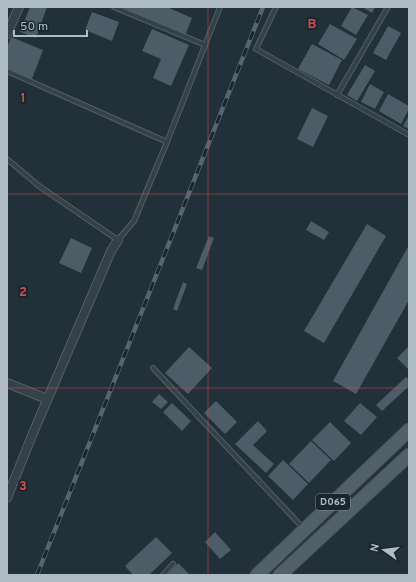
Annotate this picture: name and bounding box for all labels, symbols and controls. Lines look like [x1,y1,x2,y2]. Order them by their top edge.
scale bar [14,12,87,38]
text: B [308,17,317,33]
text: 50 m [20,19,48,35]
text: 1 [20,91,26,107]
text: 2 [19,285,27,301]
text: 3 [19,479,27,495]
road number: D065 [316,494,350,510]
north arrow [364,530,404,570]
text: N [368,542,383,553]

